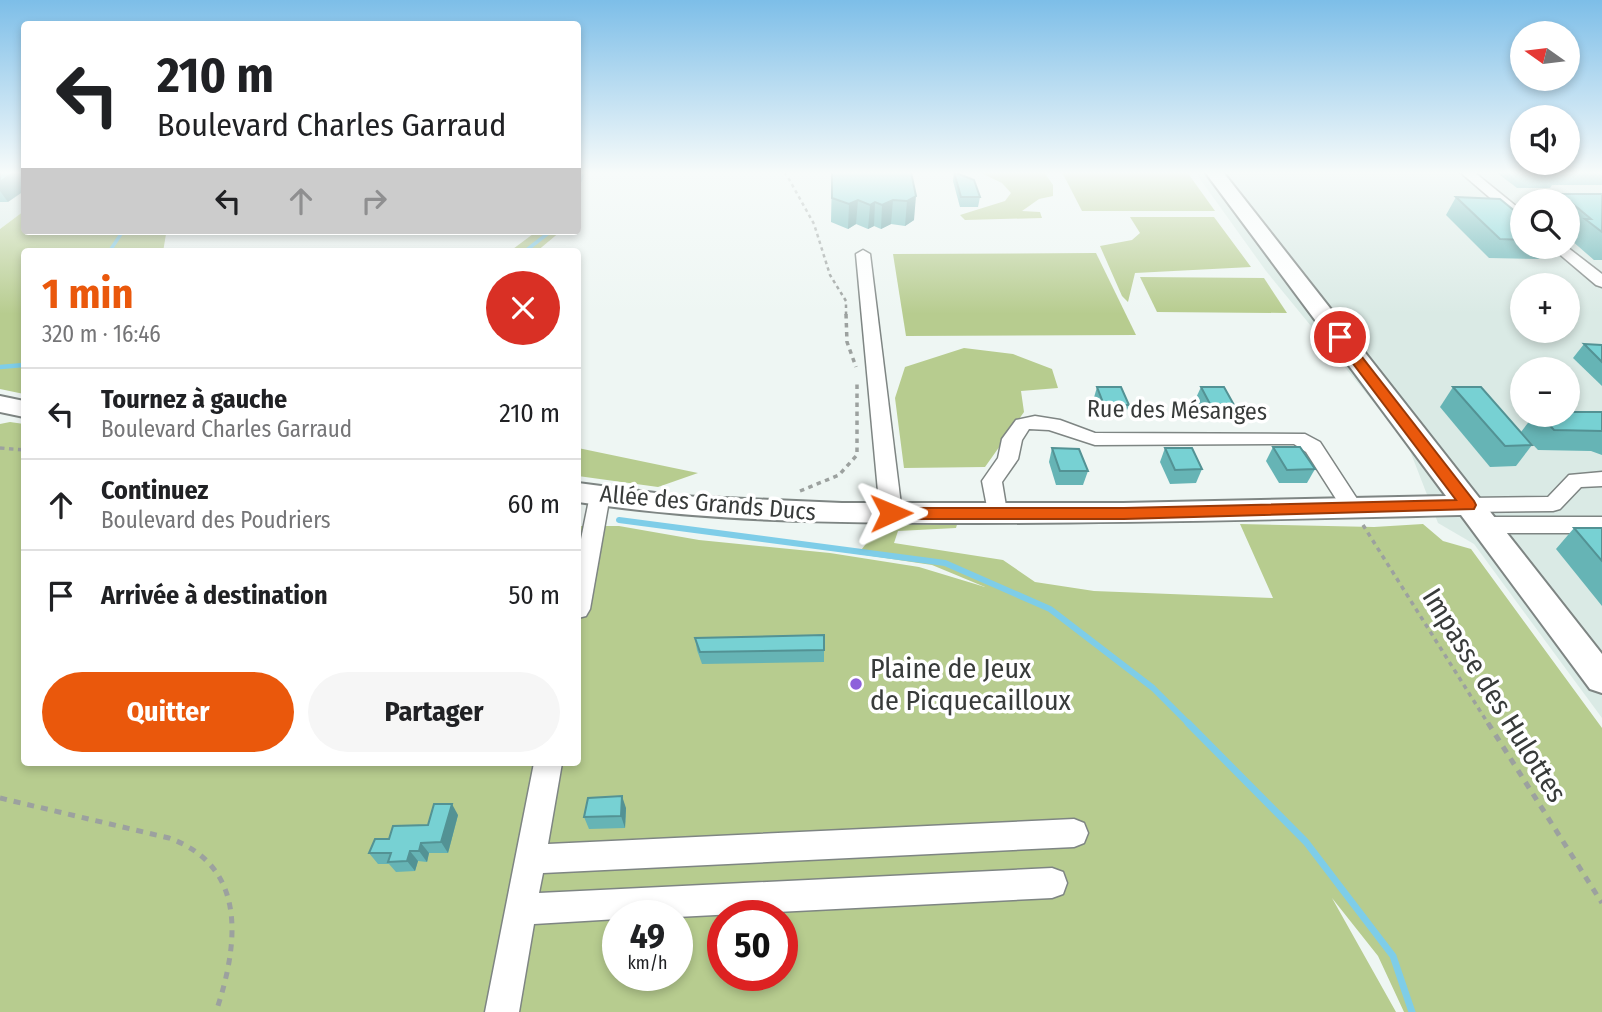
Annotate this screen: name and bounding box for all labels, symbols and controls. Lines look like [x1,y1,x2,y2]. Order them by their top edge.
north arrow [1510,21,1580,91]
map controls [1510,21,1580,427]
text: 210 m [157,46,274,105]
icon: left [42,49,133,140]
button: sound [1510,105,1580,175]
text: Boulevard Charles Garraud [157,106,506,144]
icon: left [209,182,247,220]
icon: ahead [282,182,320,220]
icon: right [355,182,393,220]
button: search [1510,189,1580,259]
text: 1 min [42,269,133,319]
button: close [486,271,560,345]
button: + [1510,273,1580,343]
pin [1310,307,1370,367]
icon: arrive [1321,318,1359,356]
text: 320 m · 16:46 [42,320,161,348]
button: − [1510,357,1580,427]
text: Tournez à gauche [101,384,287,415]
street label: Rue des Mésanges [1087,394,1267,426]
icon: left [42,395,80,433]
text: 210 m [499,398,560,429]
text: Boulevard Charles Garraud [101,415,352,443]
text: Continuez [101,475,208,506]
position arrow [854,476,928,550]
street label: Allée des Grands Ducs [599,480,817,526]
icon: ahead [42,486,80,524]
text: 60 m [507,489,560,520]
text: Boulevard des Poudriers [101,506,331,534]
icon: arrive [42,577,80,615]
text: Arrivée à destination [101,580,328,611]
text: 50 m [508,580,560,611]
street label: Impasse des Hulottes [1415,582,1574,808]
place label: Plaine de Jeux de Picquecailloux [870,652,1072,717]
button: Quitter [42,672,294,752]
button: Partager [308,672,560,752]
marker: Plaine de Jeux de Picquecailloux [848,676,864,692]
speed limit sign: 50 [707,900,798,991]
text: 49 [630,915,665,957]
text: km/h [627,952,668,974]

